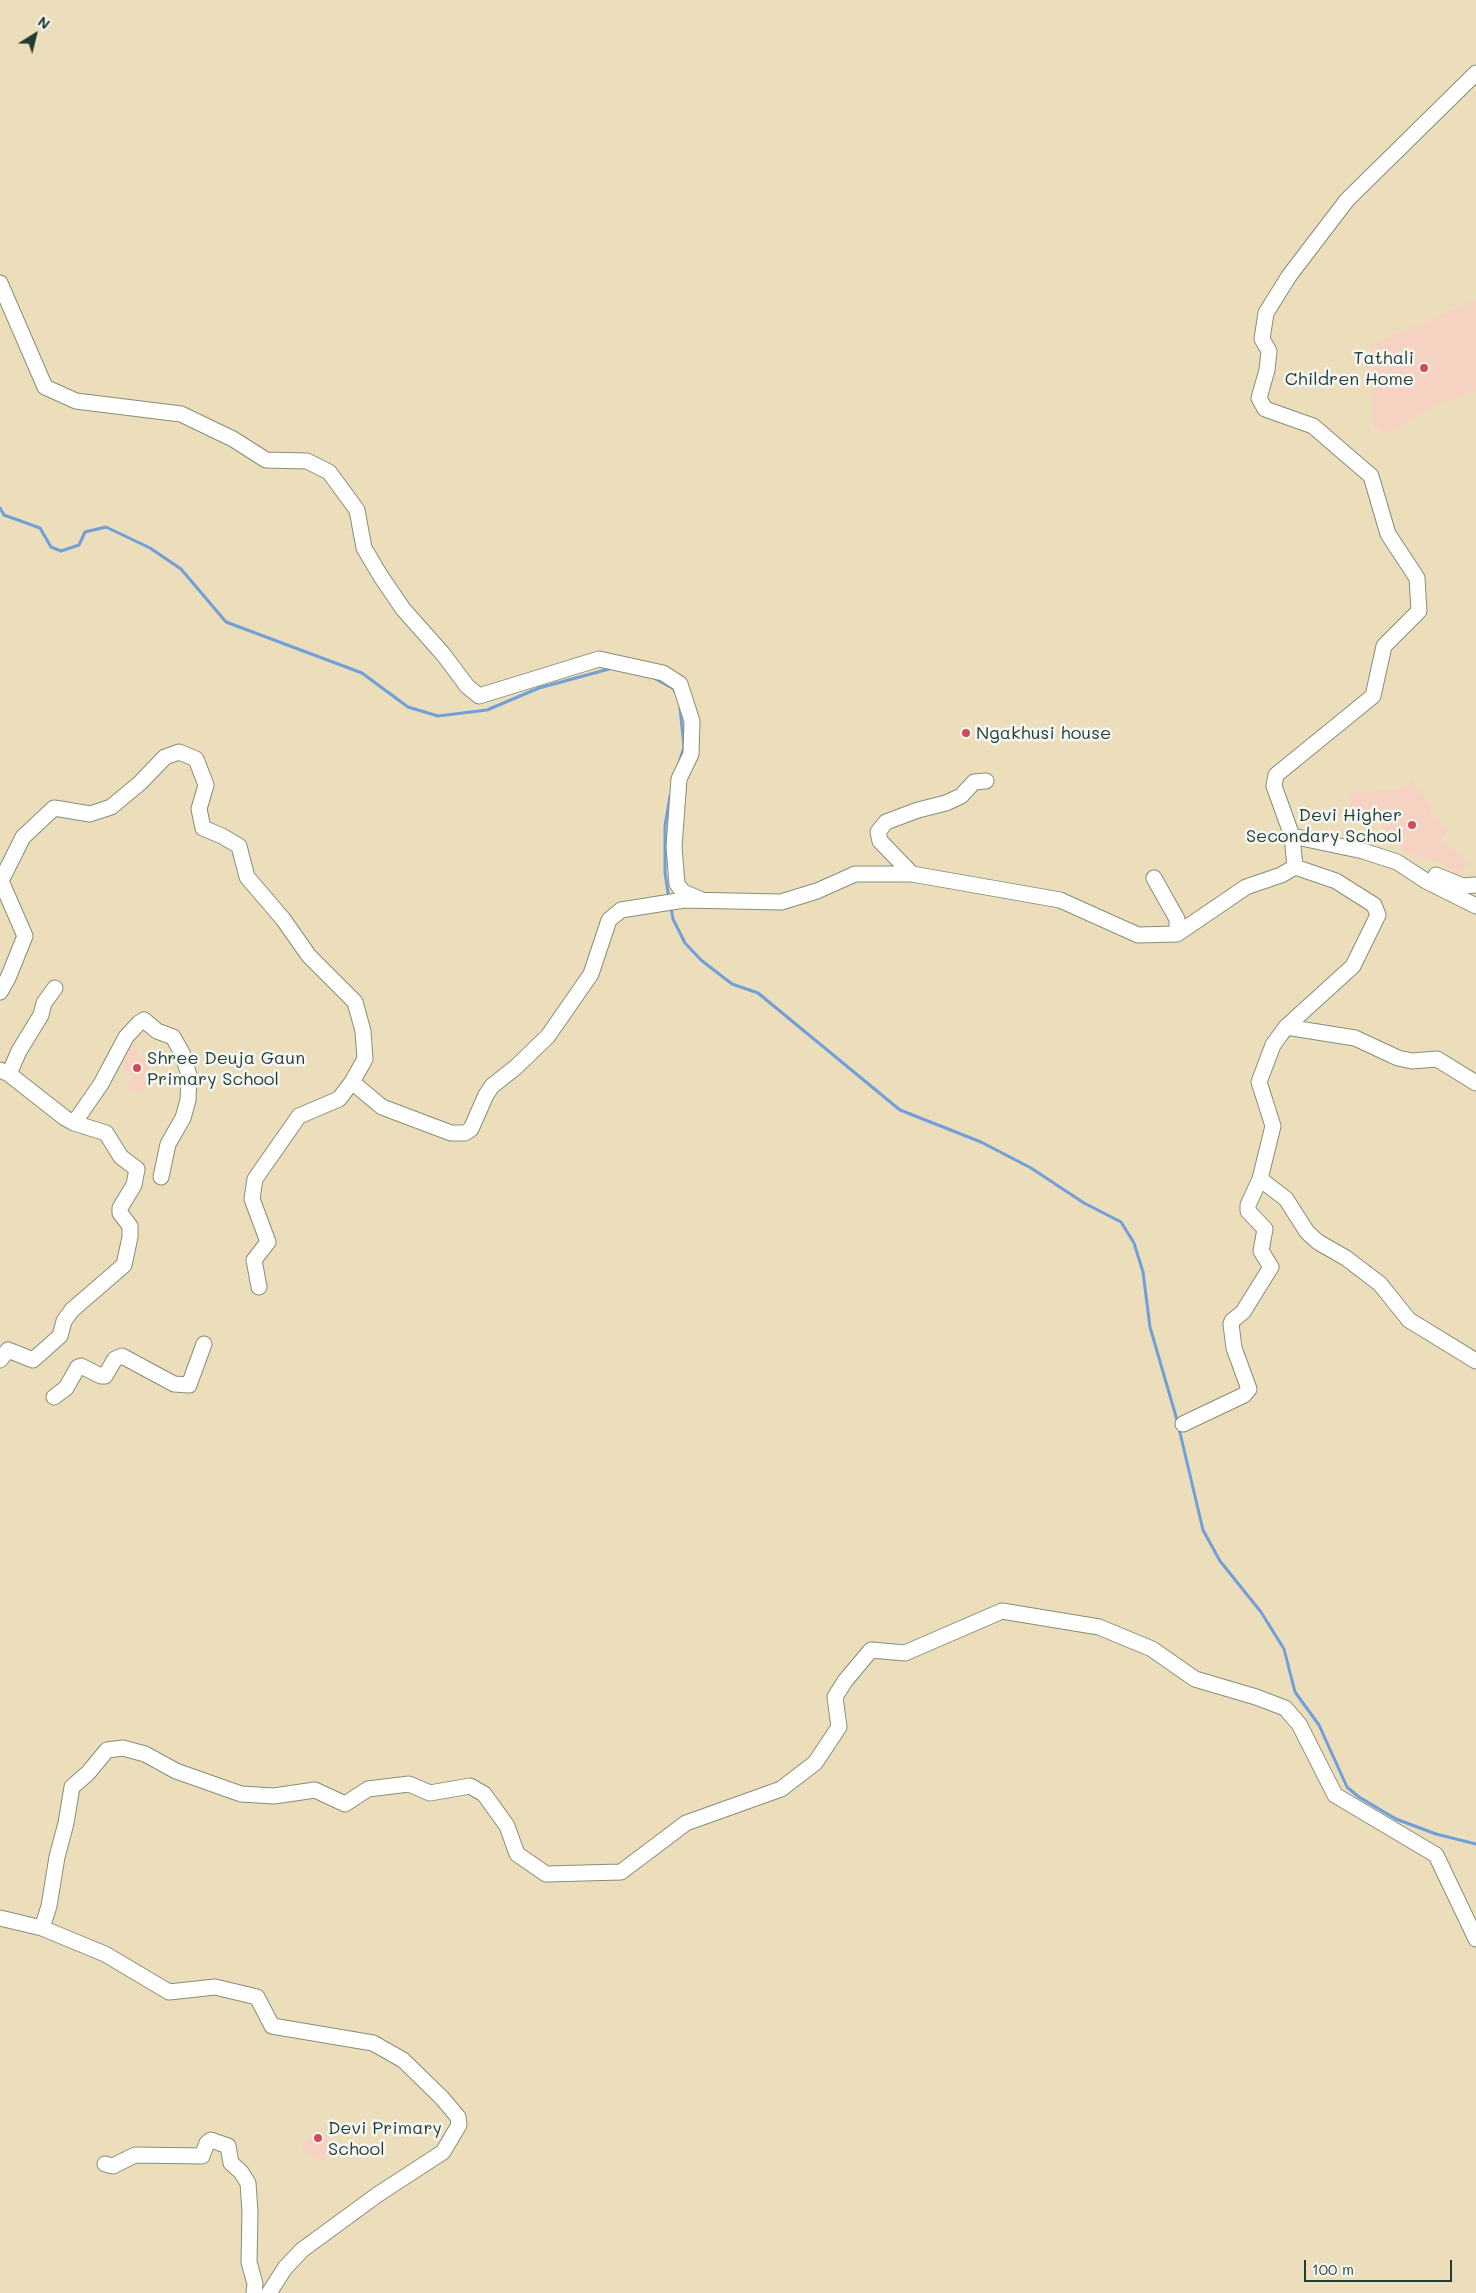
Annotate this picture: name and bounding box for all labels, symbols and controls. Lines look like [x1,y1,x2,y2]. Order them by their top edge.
north arrow [10,10,60,60]
text: N [34,12,54,33]
place label: Tathali Children Home [1285,347,1414,389]
marker: Tathali Children Home [1418,362,1430,374]
place label: Ngakhusi house [976,722,1111,744]
marker: Ngakhusi house [960,727,972,739]
place label: Devi Higher Secondary School [1246,804,1402,846]
marker: Devi Higher Secondary School [1406,819,1418,831]
place label: Shree Deuja Gaun Primary School [147,1047,305,1090]
marker: Shree Deuja Gaun Primary School [131,1062,143,1074]
place label: Devi Primary School [328,2117,442,2160]
marker: Devi Primary School [312,2132,324,2144]
scale bar [1306,2250,1454,2282]
text: 100 m [1312,2259,1354,2279]

